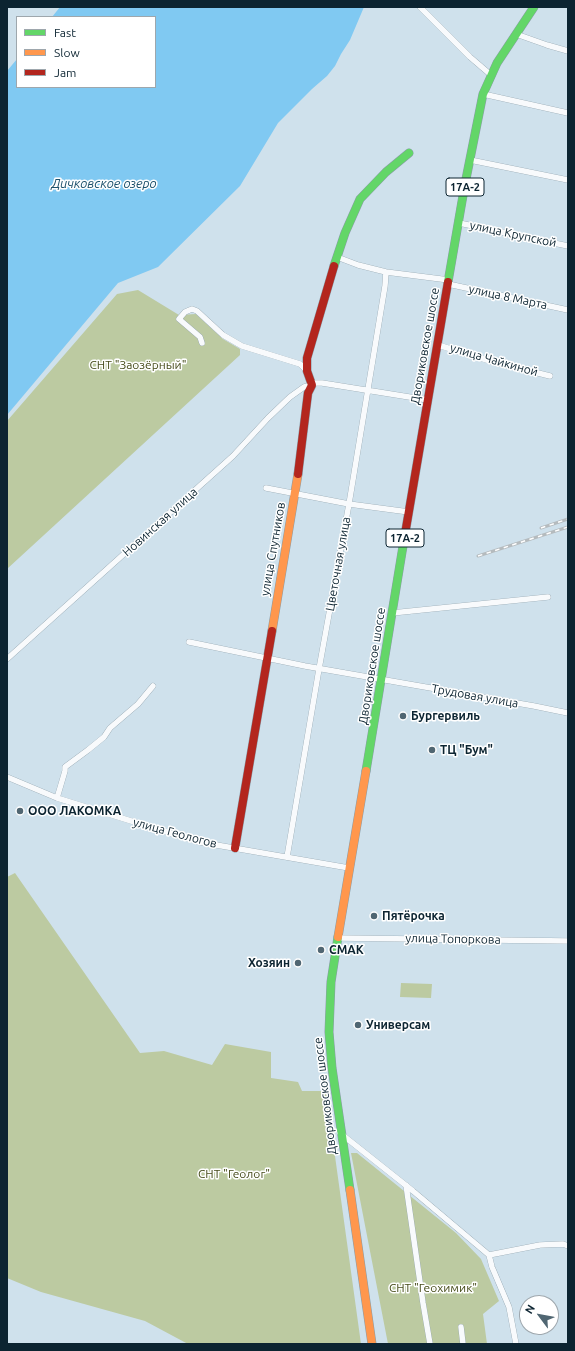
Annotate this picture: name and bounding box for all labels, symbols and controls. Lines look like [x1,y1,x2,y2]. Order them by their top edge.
legend [16,16,156,88]
text: Fast [54,26,76,39]
text: Slow [54,46,80,59]
text: Jam [54,66,76,79]
water label: Дичковское озеро [52,176,156,192]
road number: 17А-2 [446,178,484,196]
street label: улица Крупской [468,218,558,250]
street label: улица 8 Марта [467,282,549,312]
street label: Двориковское шоссе [408,287,442,405]
street label: улица Чайкиной [448,341,540,379]
park label: СНТ "Заозёрный" [90,358,186,372]
street label: Новинская улица [119,485,201,559]
street label: улица Спутников [258,501,288,597]
street label: Цветочная улица [323,516,353,612]
road number: 17А-2 [386,529,424,547]
street label: Двориковское шоссе [356,607,388,725]
street label: Трудовая улица [430,681,520,711]
place label: Бургервиль [411,709,480,723]
marker: Бургервиль [398,711,408,721]
place label: ТЦ "Бум" [440,743,493,757]
marker: ТЦ "Бум" [427,745,437,755]
place label: ООО ЛАКОМКА [28,804,121,818]
marker: ООО ЛАКОМКА [15,806,25,816]
street label: улица Геологов [131,815,219,851]
place label: Пятёрочка [382,909,445,923]
marker: Пятёрочка [369,911,379,921]
street label: улица Топоркова [405,931,501,947]
place label: СМАК [329,943,364,957]
marker: СМАК [316,945,326,955]
place label: Хозяин [248,956,290,970]
marker: Хозяин [293,958,303,968]
place label: Универсам [366,1018,430,1032]
marker: Универсам [353,1020,363,1030]
street label: Двориковское шоссе [311,1036,339,1156]
park label: СНТ "Геолог" [198,1167,270,1181]
park label: СНТ "Геохимик" [389,1281,477,1295]
north arrow [519,1295,559,1335]
text: N [522,1303,537,1316]

